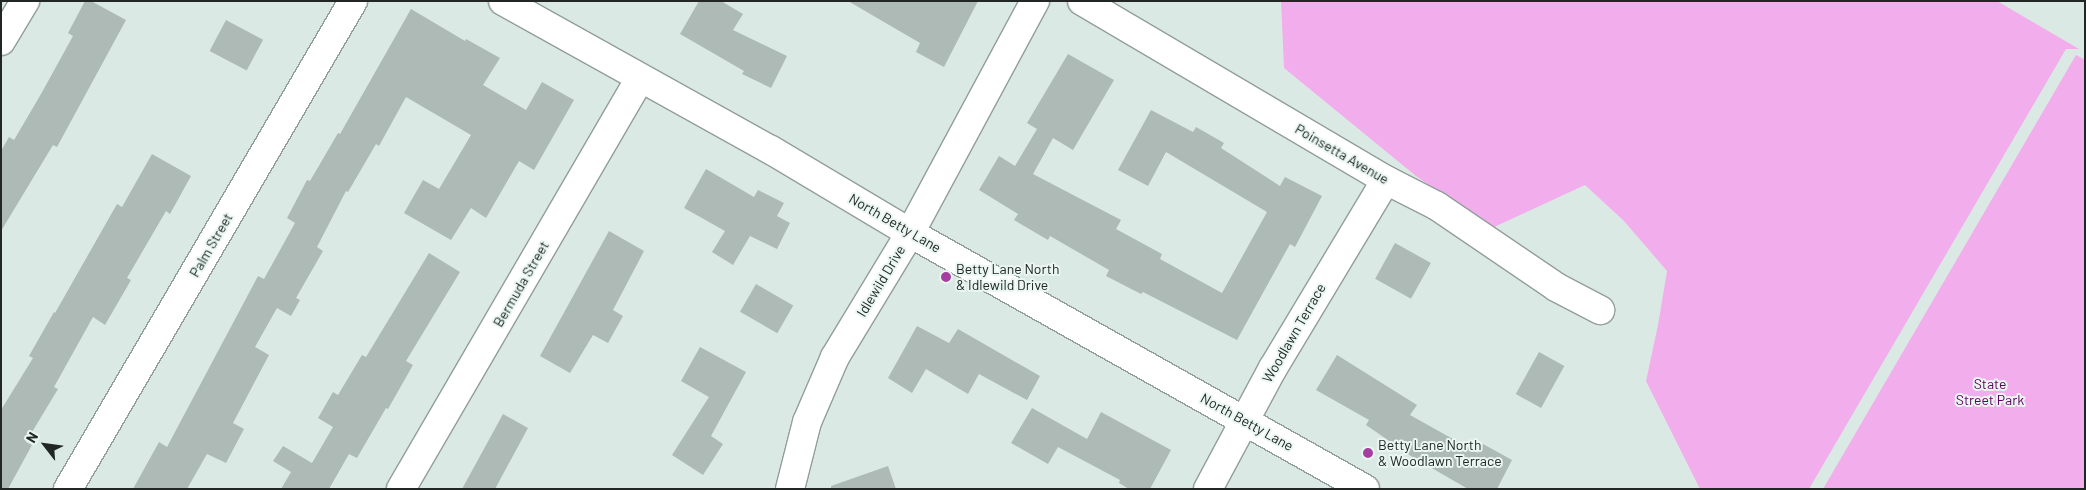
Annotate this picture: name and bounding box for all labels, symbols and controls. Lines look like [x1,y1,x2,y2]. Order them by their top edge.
street label: Poinsetta Avenue [1292,120,1392,188]
street label: North Betty Lane [846,190,944,256]
street label: Palm Street [186,210,236,280]
street label: Bermuda Street [490,238,552,330]
street label: Idlewild Drive [853,242,909,320]
place label: Betty Lane North & Idlewild Drive [956,261,1059,294]
marker: Betty Lane North & Idlewild Drive [940,271,952,283]
street label: Woodlawn Terrace [1259,280,1329,386]
park label: State Street Park [1956,376,2024,408]
street label: North Betty Lane [1198,390,1296,454]
north arrow [20,420,70,470]
text: N [22,429,41,446]
place label: Betty Lane North & Woodlawn Terrace [1378,437,1502,470]
marker: Betty Lane North & Woodlawn Terrace [1362,447,1374,459]

